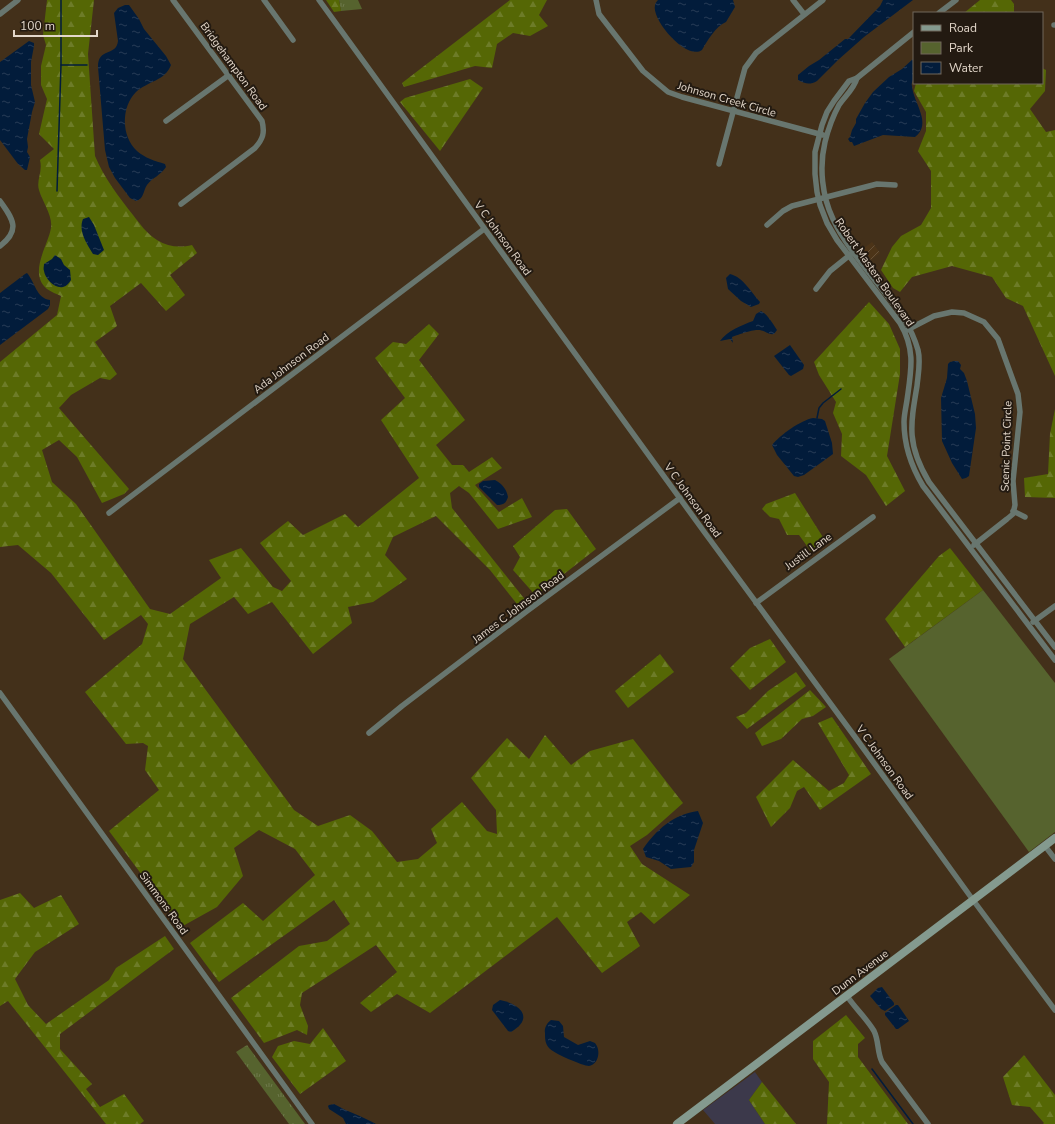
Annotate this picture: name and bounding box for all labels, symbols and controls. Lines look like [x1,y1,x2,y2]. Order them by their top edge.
scale bar [14,12,97,38]
legend [913,12,1043,84]
text: 100 m [20,18,55,34]
street label: Bridgehampton Road [197,19,271,113]
text: Road [949,20,977,36]
text: Park [949,40,974,56]
text: Water [949,60,983,76]
street label: Johnson Creek Circle [675,78,778,121]
street label: V C Johnson Road [470,197,535,279]
street label: Robert Masters Boulevard [831,215,918,329]
street label: Ada Johnson Road [250,330,332,397]
street label: Scenic Point Circle [997,400,1016,492]
street label: V C Johnson Road [660,459,725,541]
street label: Justill Lane [781,529,835,574]
street label: James C Johnson Road [469,568,567,647]
street label: V C Johnson Road [852,721,917,803]
street label: Simmons Road [136,869,191,938]
street label: Dunn Avenue [829,946,892,999]

